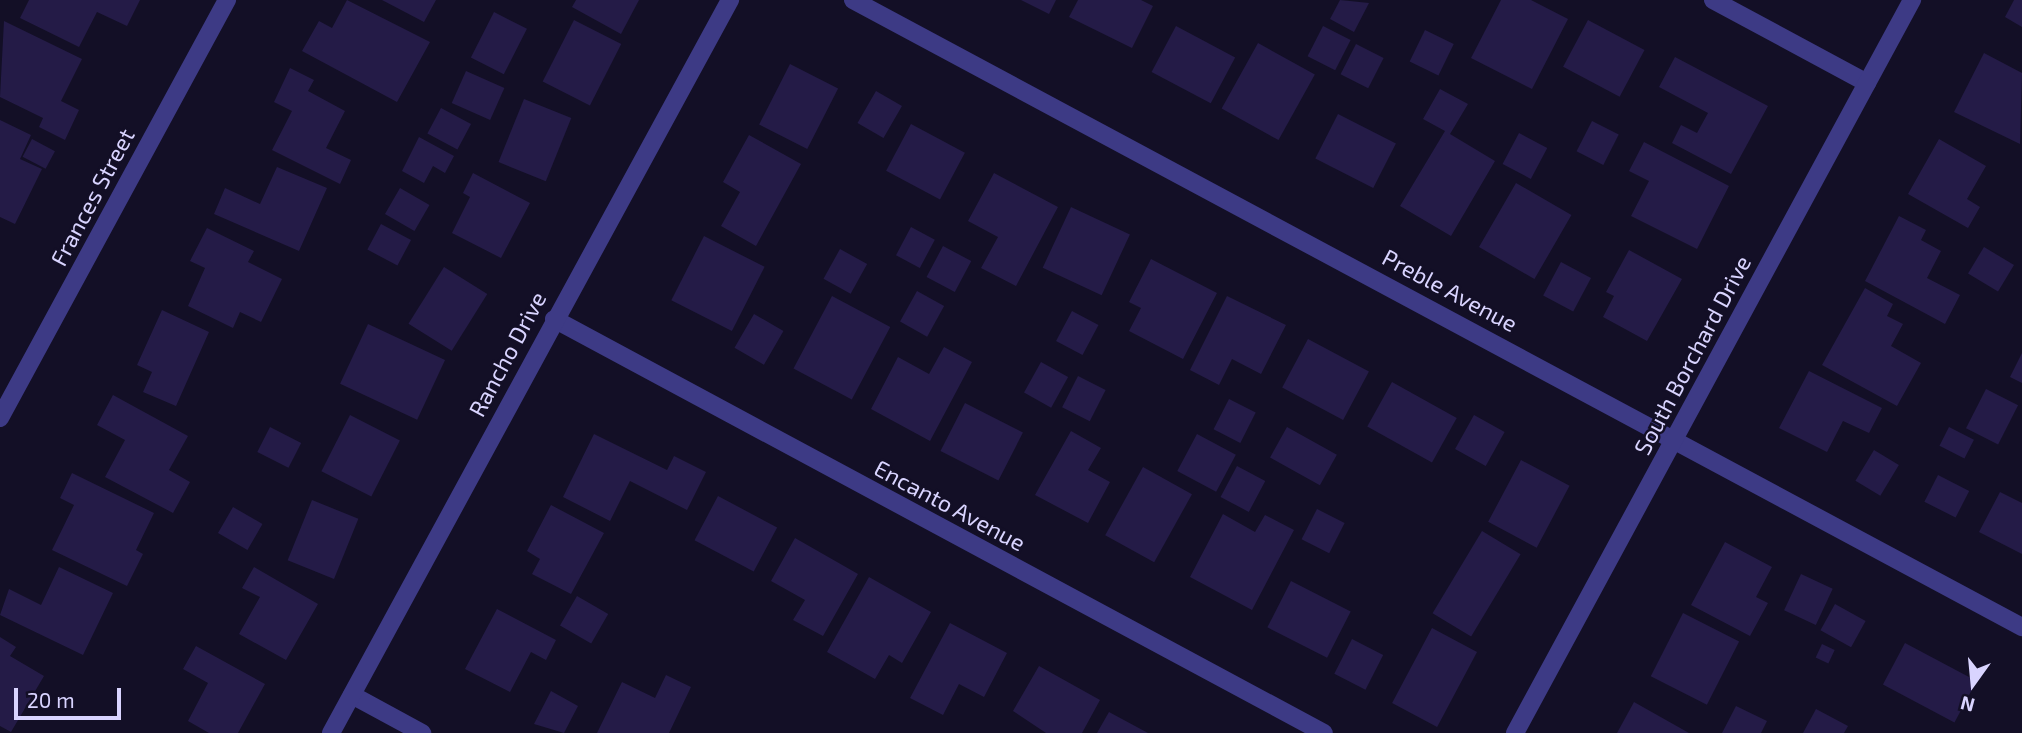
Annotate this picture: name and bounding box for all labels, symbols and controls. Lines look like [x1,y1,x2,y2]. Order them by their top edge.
street label: Frances Street [44,124,140,270]
street label: Preble Avenue [1378,243,1522,337]
street label: South Borchard Drive [1628,251,1756,459]
street label: Rancho Drive [463,287,551,421]
street label: Encanto Avenue [870,453,1030,557]
north arrow [1938,649,2008,719]
scale bar [18,674,124,718]
text: 20 m [27,687,75,712]
text: N [1958,692,1977,718]

